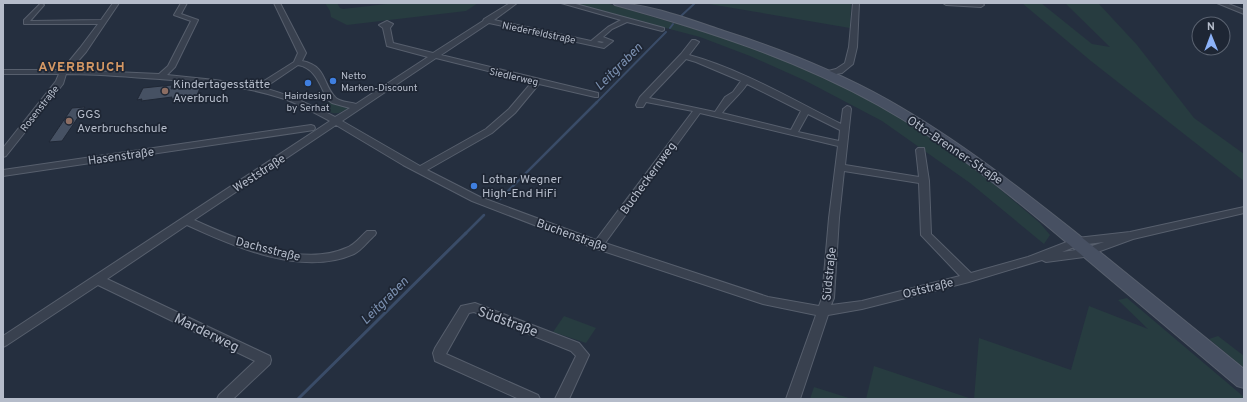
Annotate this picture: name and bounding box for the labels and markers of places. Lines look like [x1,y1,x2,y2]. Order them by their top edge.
place label: Netto Marken-Discount [341,70,418,95]
marker: Netto Marken-Discount [328,76,338,86]
place label: Kindertagesstätte Averbruch [173,77,270,107]
marker: Hairdesign by Serhat [303,78,313,88]
marker: Kindertagesstätte Averbruch [160,86,170,96]
place label: Hairdesign by Serhat [284,90,332,115]
place label: GGS Averbruchschule [77,107,167,137]
marker: GGS Averbruchschule [64,116,74,126]
place label: Lothar Wegner High-End HiFi [482,172,562,202]
marker: Lothar Wegner High-End HiFi [469,181,479,191]

